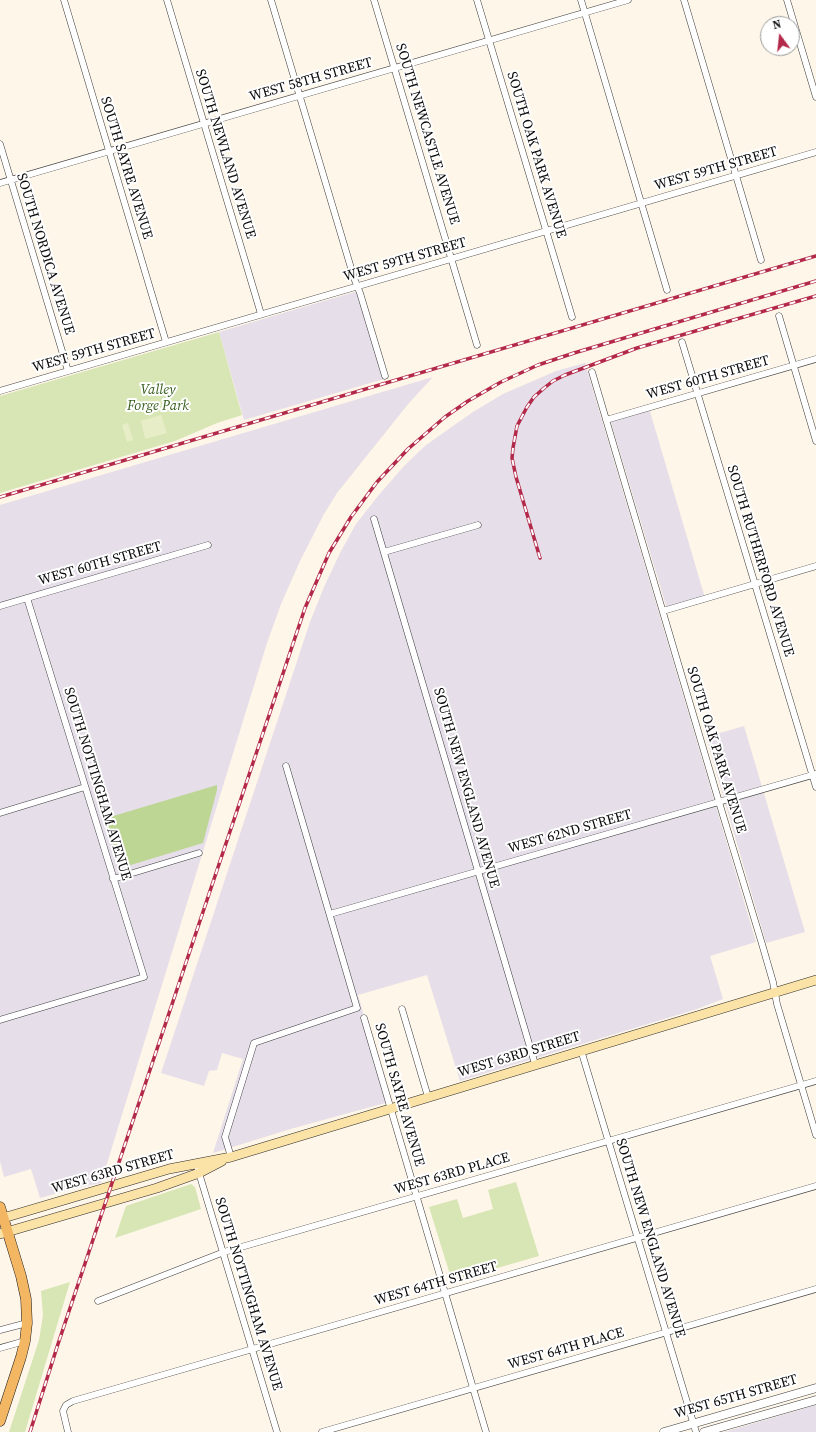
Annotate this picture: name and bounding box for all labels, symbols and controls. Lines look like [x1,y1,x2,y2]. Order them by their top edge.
north arrow [760,16,800,56]
text: N [771,17,783,33]
street label: SOUTH NEWCASTLE AVENUE [391,42,463,226]
street label: WEST 58TH STREET [247,54,375,106]
street label: SOUTH NEWLAND AVENUE [191,67,259,241]
street label: SOUTH OAK PARK AVENUE [503,70,569,240]
street label: SOUTH SAYRE AVENUE [96,95,156,241]
street label: WEST 59TH STREET [652,143,780,195]
street label: SOUTH NORDICA AVENUE [12,171,78,337]
street label: WEST 59TH STREET [341,234,469,286]
street label: WEST 59TH STREET [30,325,158,377]
street label: WEST 60TH STREET [644,352,772,404]
park label: Valley Forge Park [127,382,189,414]
street label: SOUTH RUTHERFORD AVENUE [723,463,797,659]
street label: WEST 60TH STREET [36,538,164,590]
street label: SOUTH OAK PARK AVENUE [683,665,749,835]
street label: SOUTH NOTTINGHAM AVENUE [60,685,134,883]
street label: SOUTH NEW ENGLAND AVENUE [429,686,503,890]
street label: WEST 62ND STREET [506,806,634,858]
street label: SOUTH SAYRE AVENUE [371,1021,427,1169]
street label: WEST 63RD STREET [456,1028,582,1082]
street label: SOUTH NEW ENGLAND AVENUE [612,1136,688,1340]
street label: WEST 63RD STREET [50,1146,176,1198]
street label: WEST 63RD PLACE [392,1149,512,1199]
street label: SOUTH NOTTINGHAM AVENUE [211,1195,285,1393]
street label: WEST 64TH STREET [372,1258,500,1310]
street label: WEST 64TH PLACE [506,1324,626,1374]
street label: WEST 65TH STREET [672,1371,800,1423]

